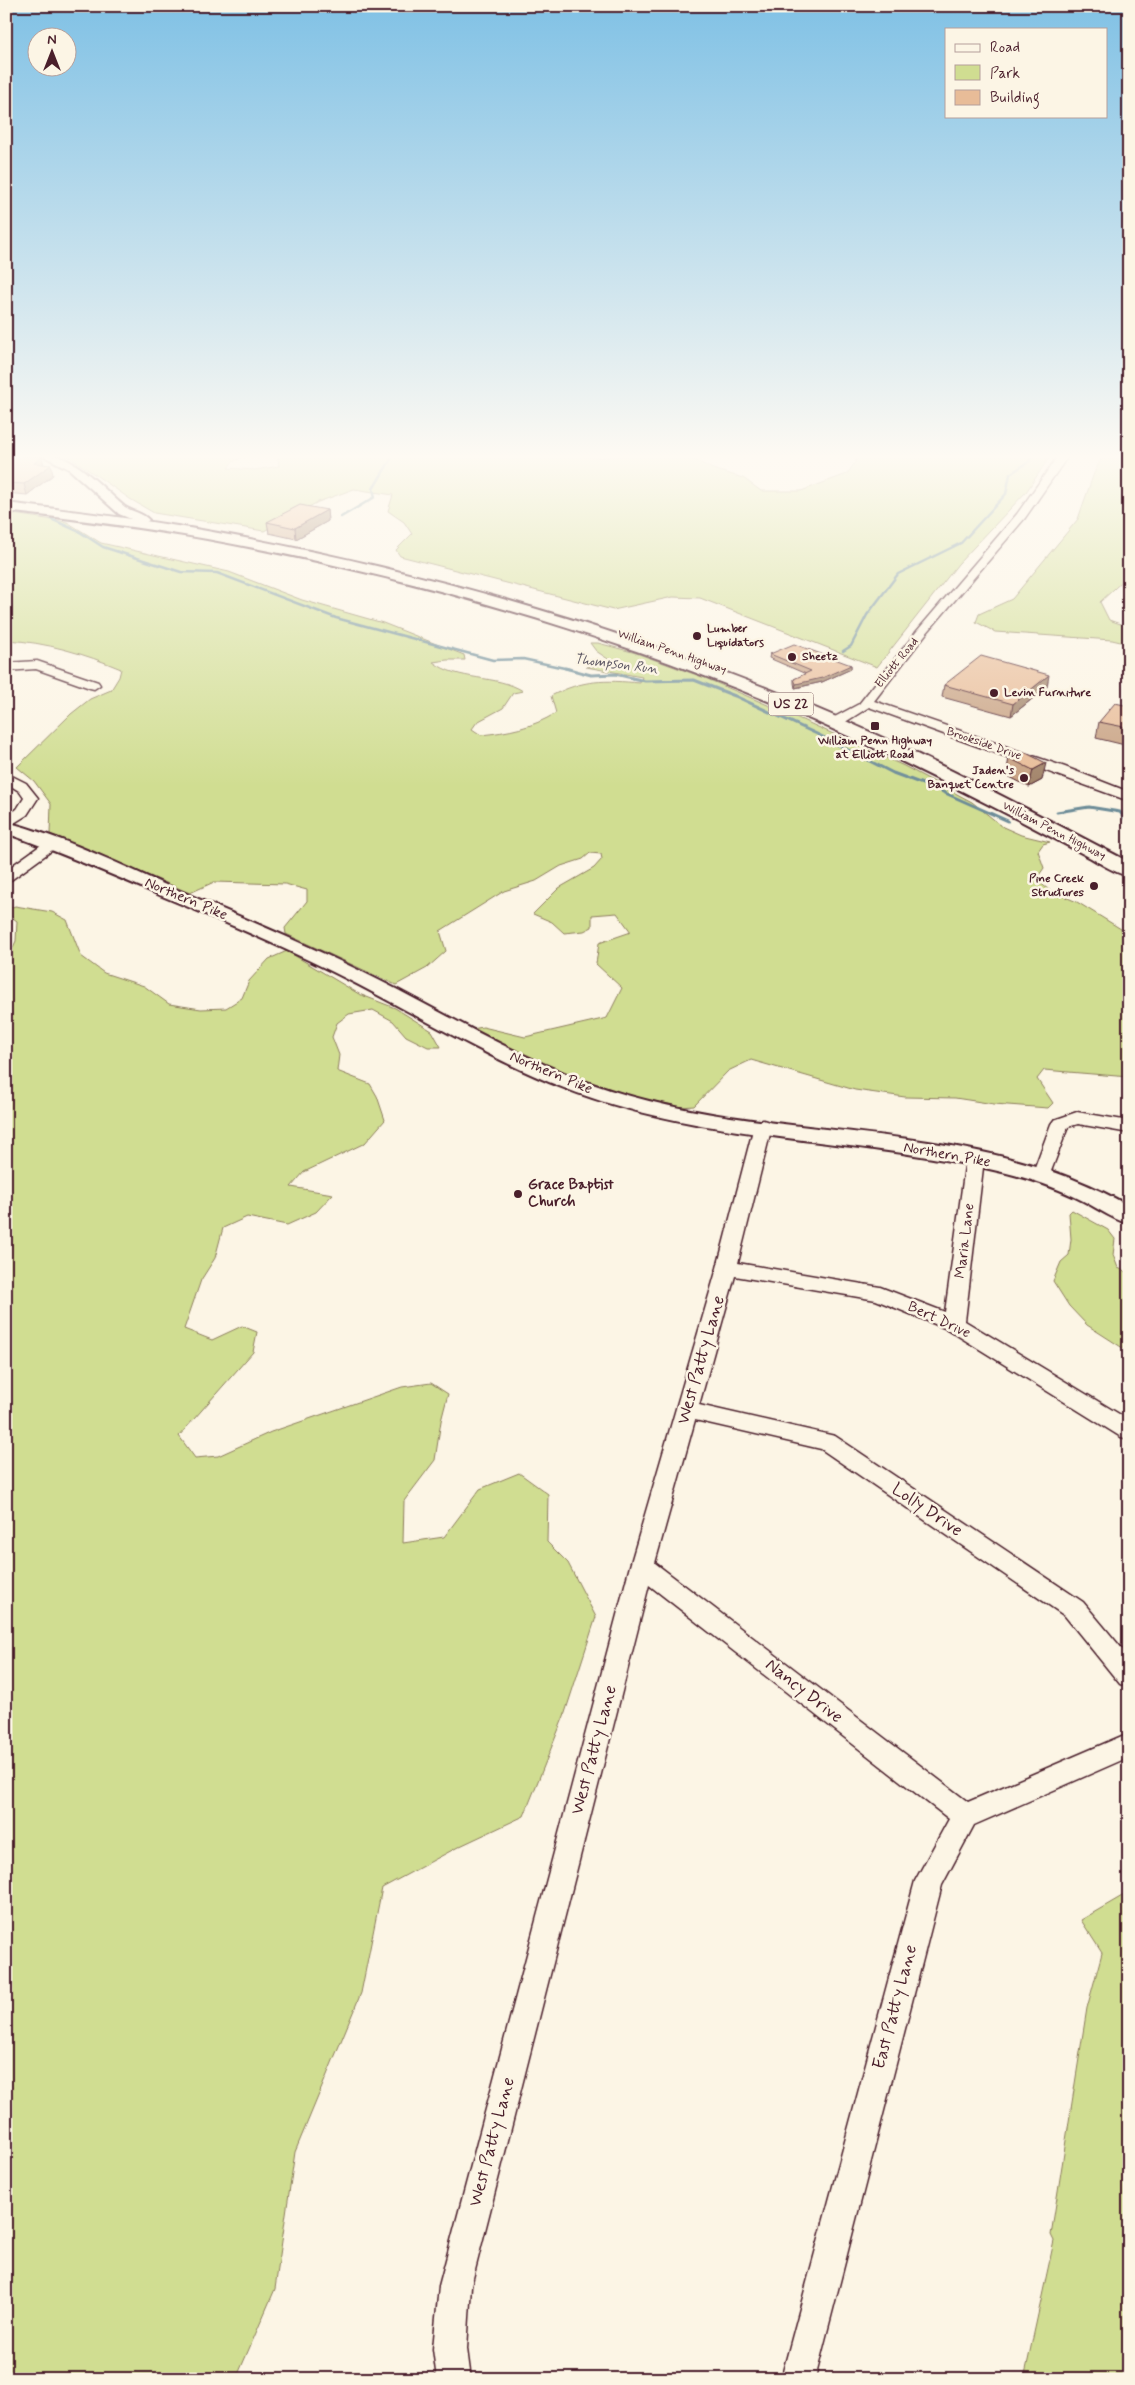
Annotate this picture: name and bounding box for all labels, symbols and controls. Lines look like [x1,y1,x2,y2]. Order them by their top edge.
north arrow [28,28,78,78]
legend [945,28,1108,118]
text: N [47,31,57,49]
text: Road [990,38,1020,58]
text: Park [990,64,1020,84]
text: Building [990,88,1040,109]
place label: Lumber Liquidators [707,621,764,651]
street label: William Penn Highway [615,626,729,678]
marker: Lumber Liquidators [691,630,703,642]
street label: Elliott Road [872,634,922,692]
place label: Sheetz [802,649,838,665]
water label: Thompson Run [573,650,659,678]
marker: Sheetz [786,651,798,663]
place label: Levin Furniture [1004,685,1091,701]
marker: Levin Furniture [988,687,1000,699]
road number: US 22 [768,692,814,716]
marker: William Penn Highway at Elliott Road [869,720,881,732]
street label: Brookside Drive [944,724,1024,764]
place label: William Penn Highway at Elliott Road [817,733,932,763]
place label: Jaden's Banquet Centre [928,763,1015,793]
marker: Jaden's Banquet Centre [1018,772,1030,784]
street label: William Penn Highway [1000,798,1108,864]
place label: Pine Creek Structures [1029,871,1085,901]
street label: Northern Pike [142,873,231,926]
marker: Pine Creek Structures [1088,880,1100,892]
street label: Northern Pike [507,1047,596,1100]
street label: Northern Pike [902,1138,992,1173]
place label: Grace Baptist Church [528,1175,614,1212]
marker: Grace Baptist Church [512,1188,524,1200]
street label: Maria Lane [950,1202,980,1280]
street label: West Patty Lane [671,1293,731,1427]
street label: Bert Drive [904,1297,974,1343]
street label: Lolly Drive [887,1477,967,1543]
street label: Nancy Drive [760,1653,848,1729]
street label: West Patty Lane [565,1683,623,1817]
street label: East Patty Lane [867,1942,923,2072]
street label: West Patty Lane [463,2075,521,2209]

